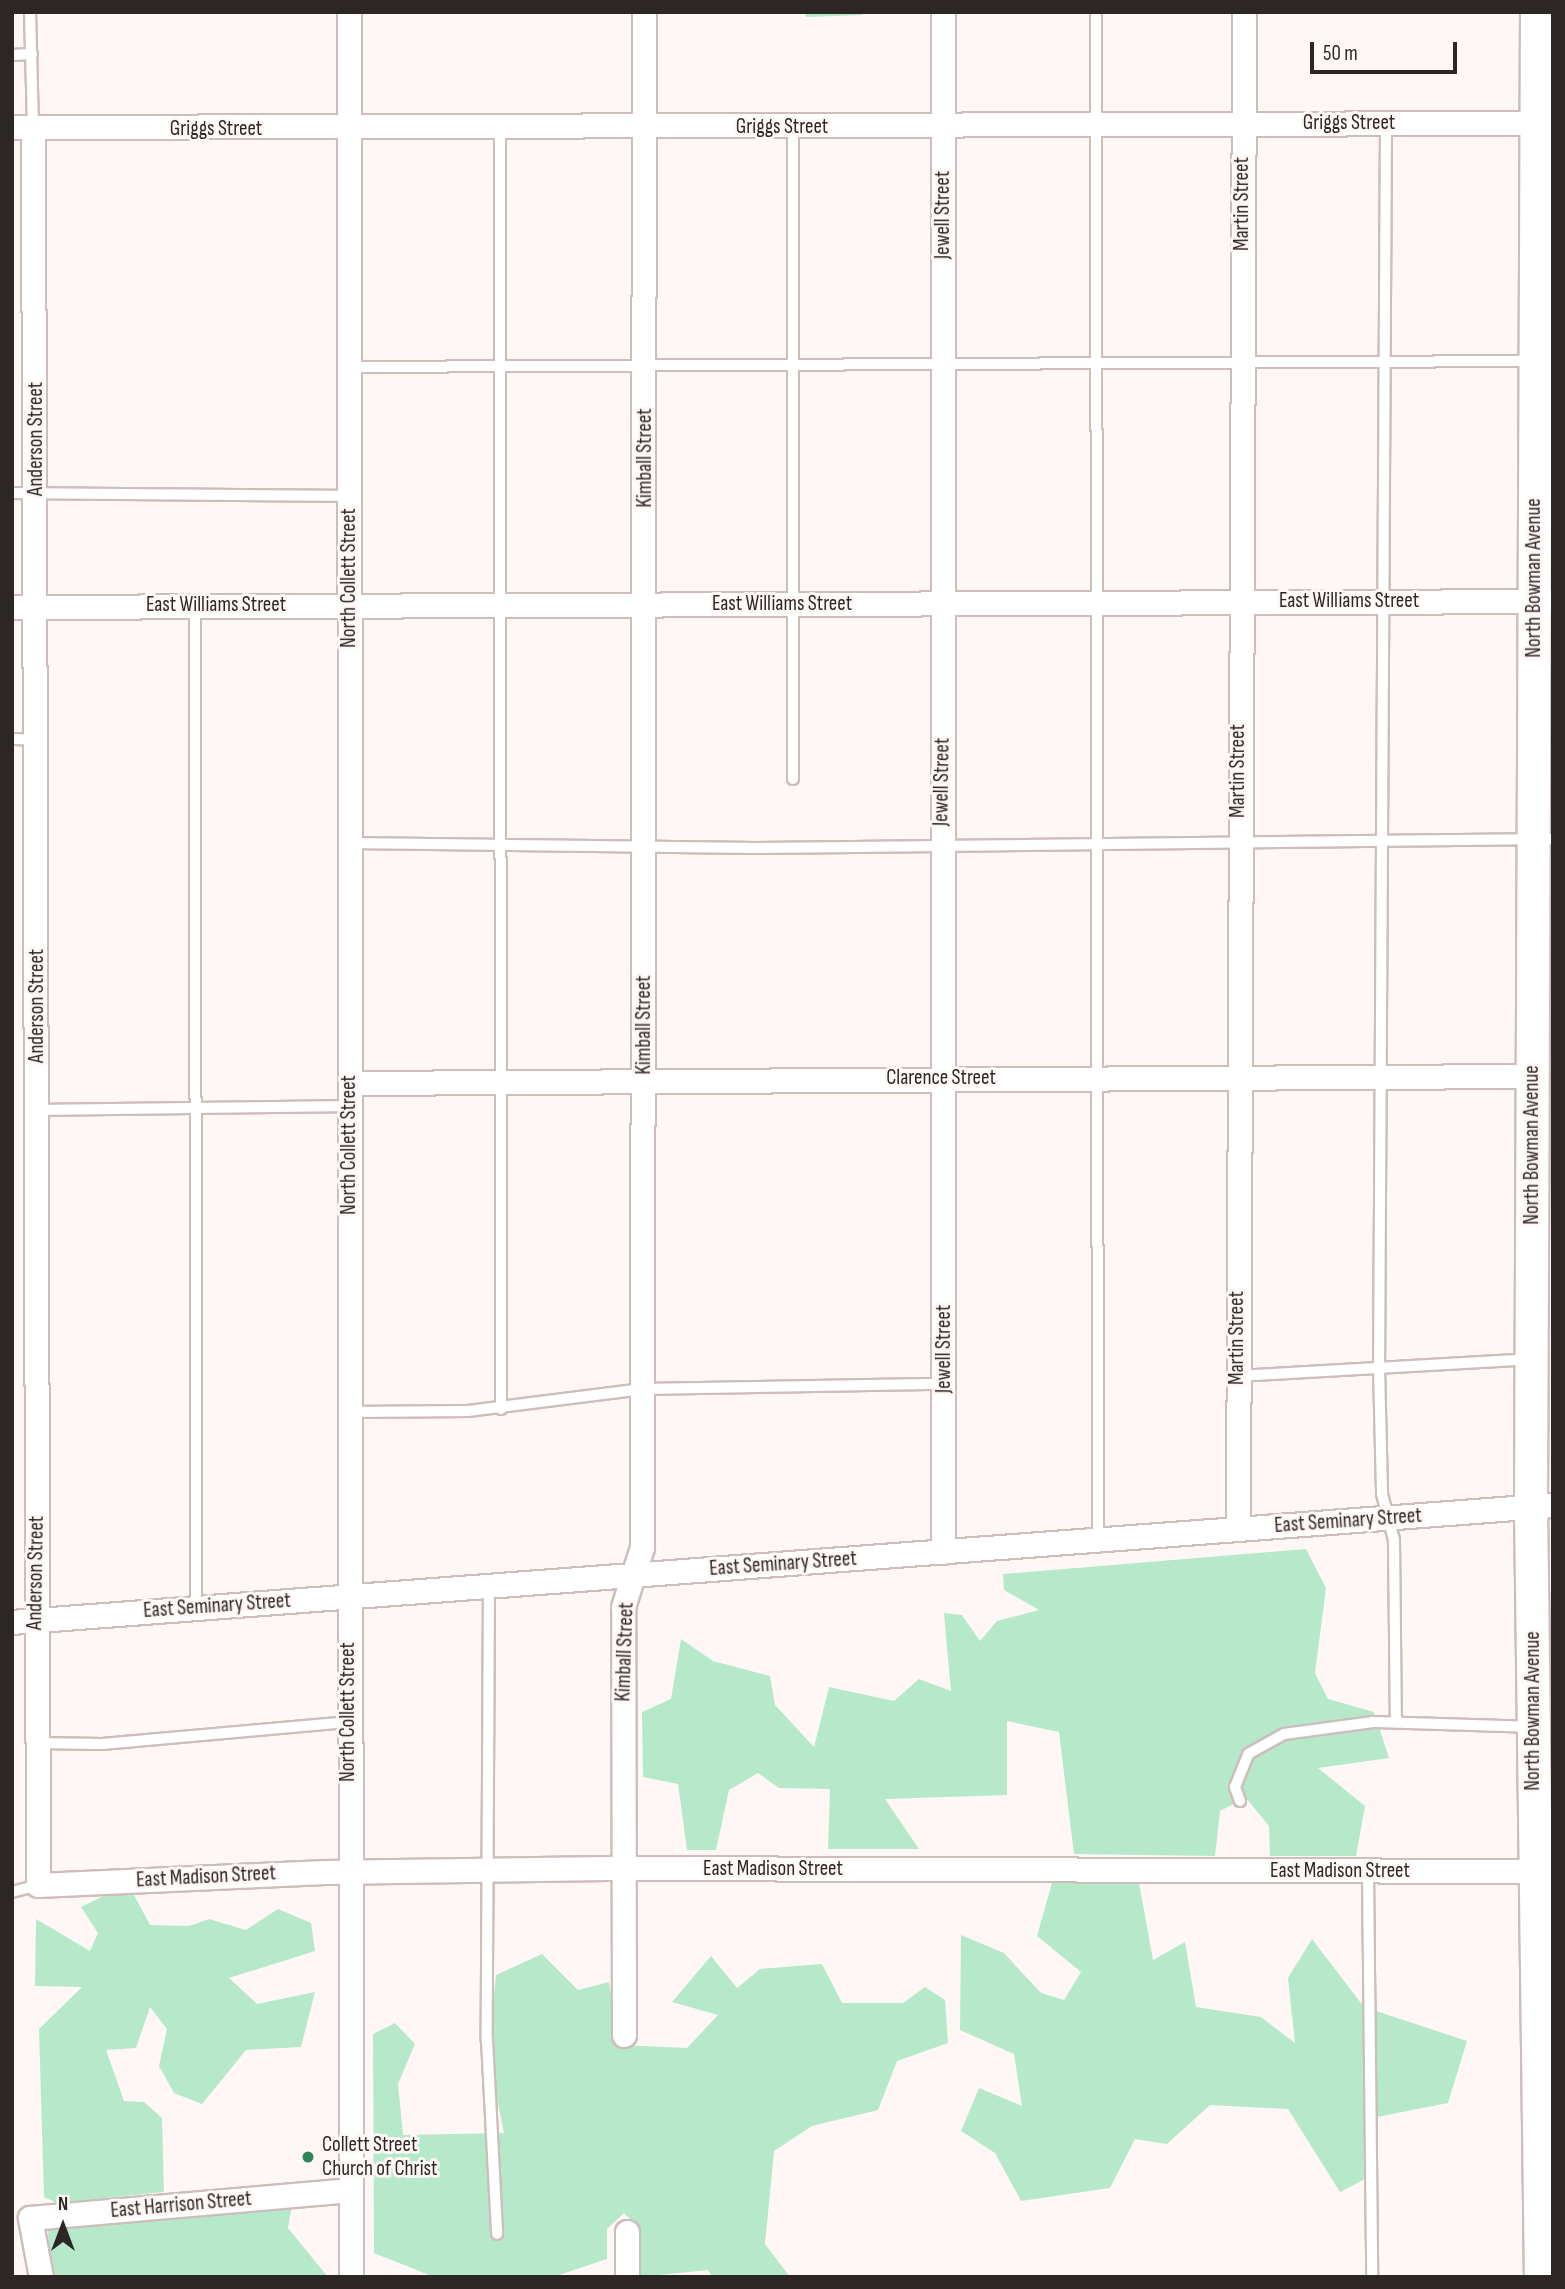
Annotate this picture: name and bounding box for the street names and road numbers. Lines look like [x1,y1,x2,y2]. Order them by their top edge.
street label: Griggs Street [1303,110,1395,136]
street label: Griggs Street [736,114,828,140]
street label: Griggs Street [170,116,262,142]
street label: Martin Street [1229,157,1255,251]
street label: Jewell Street [930,171,956,259]
street label: Anderson Street [23,382,49,496]
street label: Kimball Street [632,408,658,508]
street label: North Bowman Avenue [1521,498,1547,658]
street label: North Collett Street [336,508,362,648]
street label: East Williams Street [1279,588,1419,614]
street label: East Williams Street [712,591,852,617]
street label: East Williams Street [146,592,286,618]
street label: Martin Street [1225,724,1251,818]
street label: Jewell Street [929,738,955,826]
street label: Anderson Street [24,949,50,1063]
street label: Kimball Street [631,975,657,1075]
street label: Clarence Street [886,1065,996,1091]
street label: North Bowman Avenue [1519,1065,1545,1225]
street label: North Collett Street [336,1075,362,1215]
street label: Martin Street [1224,1291,1250,1385]
street label: Jewell Street [931,1305,957,1393]
street label: East Seminary Street [1274,1503,1422,1539]
street label: Anderson Street [22,1516,50,1630]
street label: East Seminary Street [709,1546,857,1582]
street label: East Seminary Street [143,1588,291,1624]
street label: Kimball Street [611,1602,639,1702]
street label: North Bowman Avenue [1520,1631,1546,1791]
street label: North Collett Street [335,1642,361,1782]
street label: East Madison Street [703,1856,843,1882]
street label: East Madison Street [1270,1858,1410,1884]
street label: East Madison Street [136,1861,276,1893]
street label: East Harrison Street [110,2186,252,2224]

